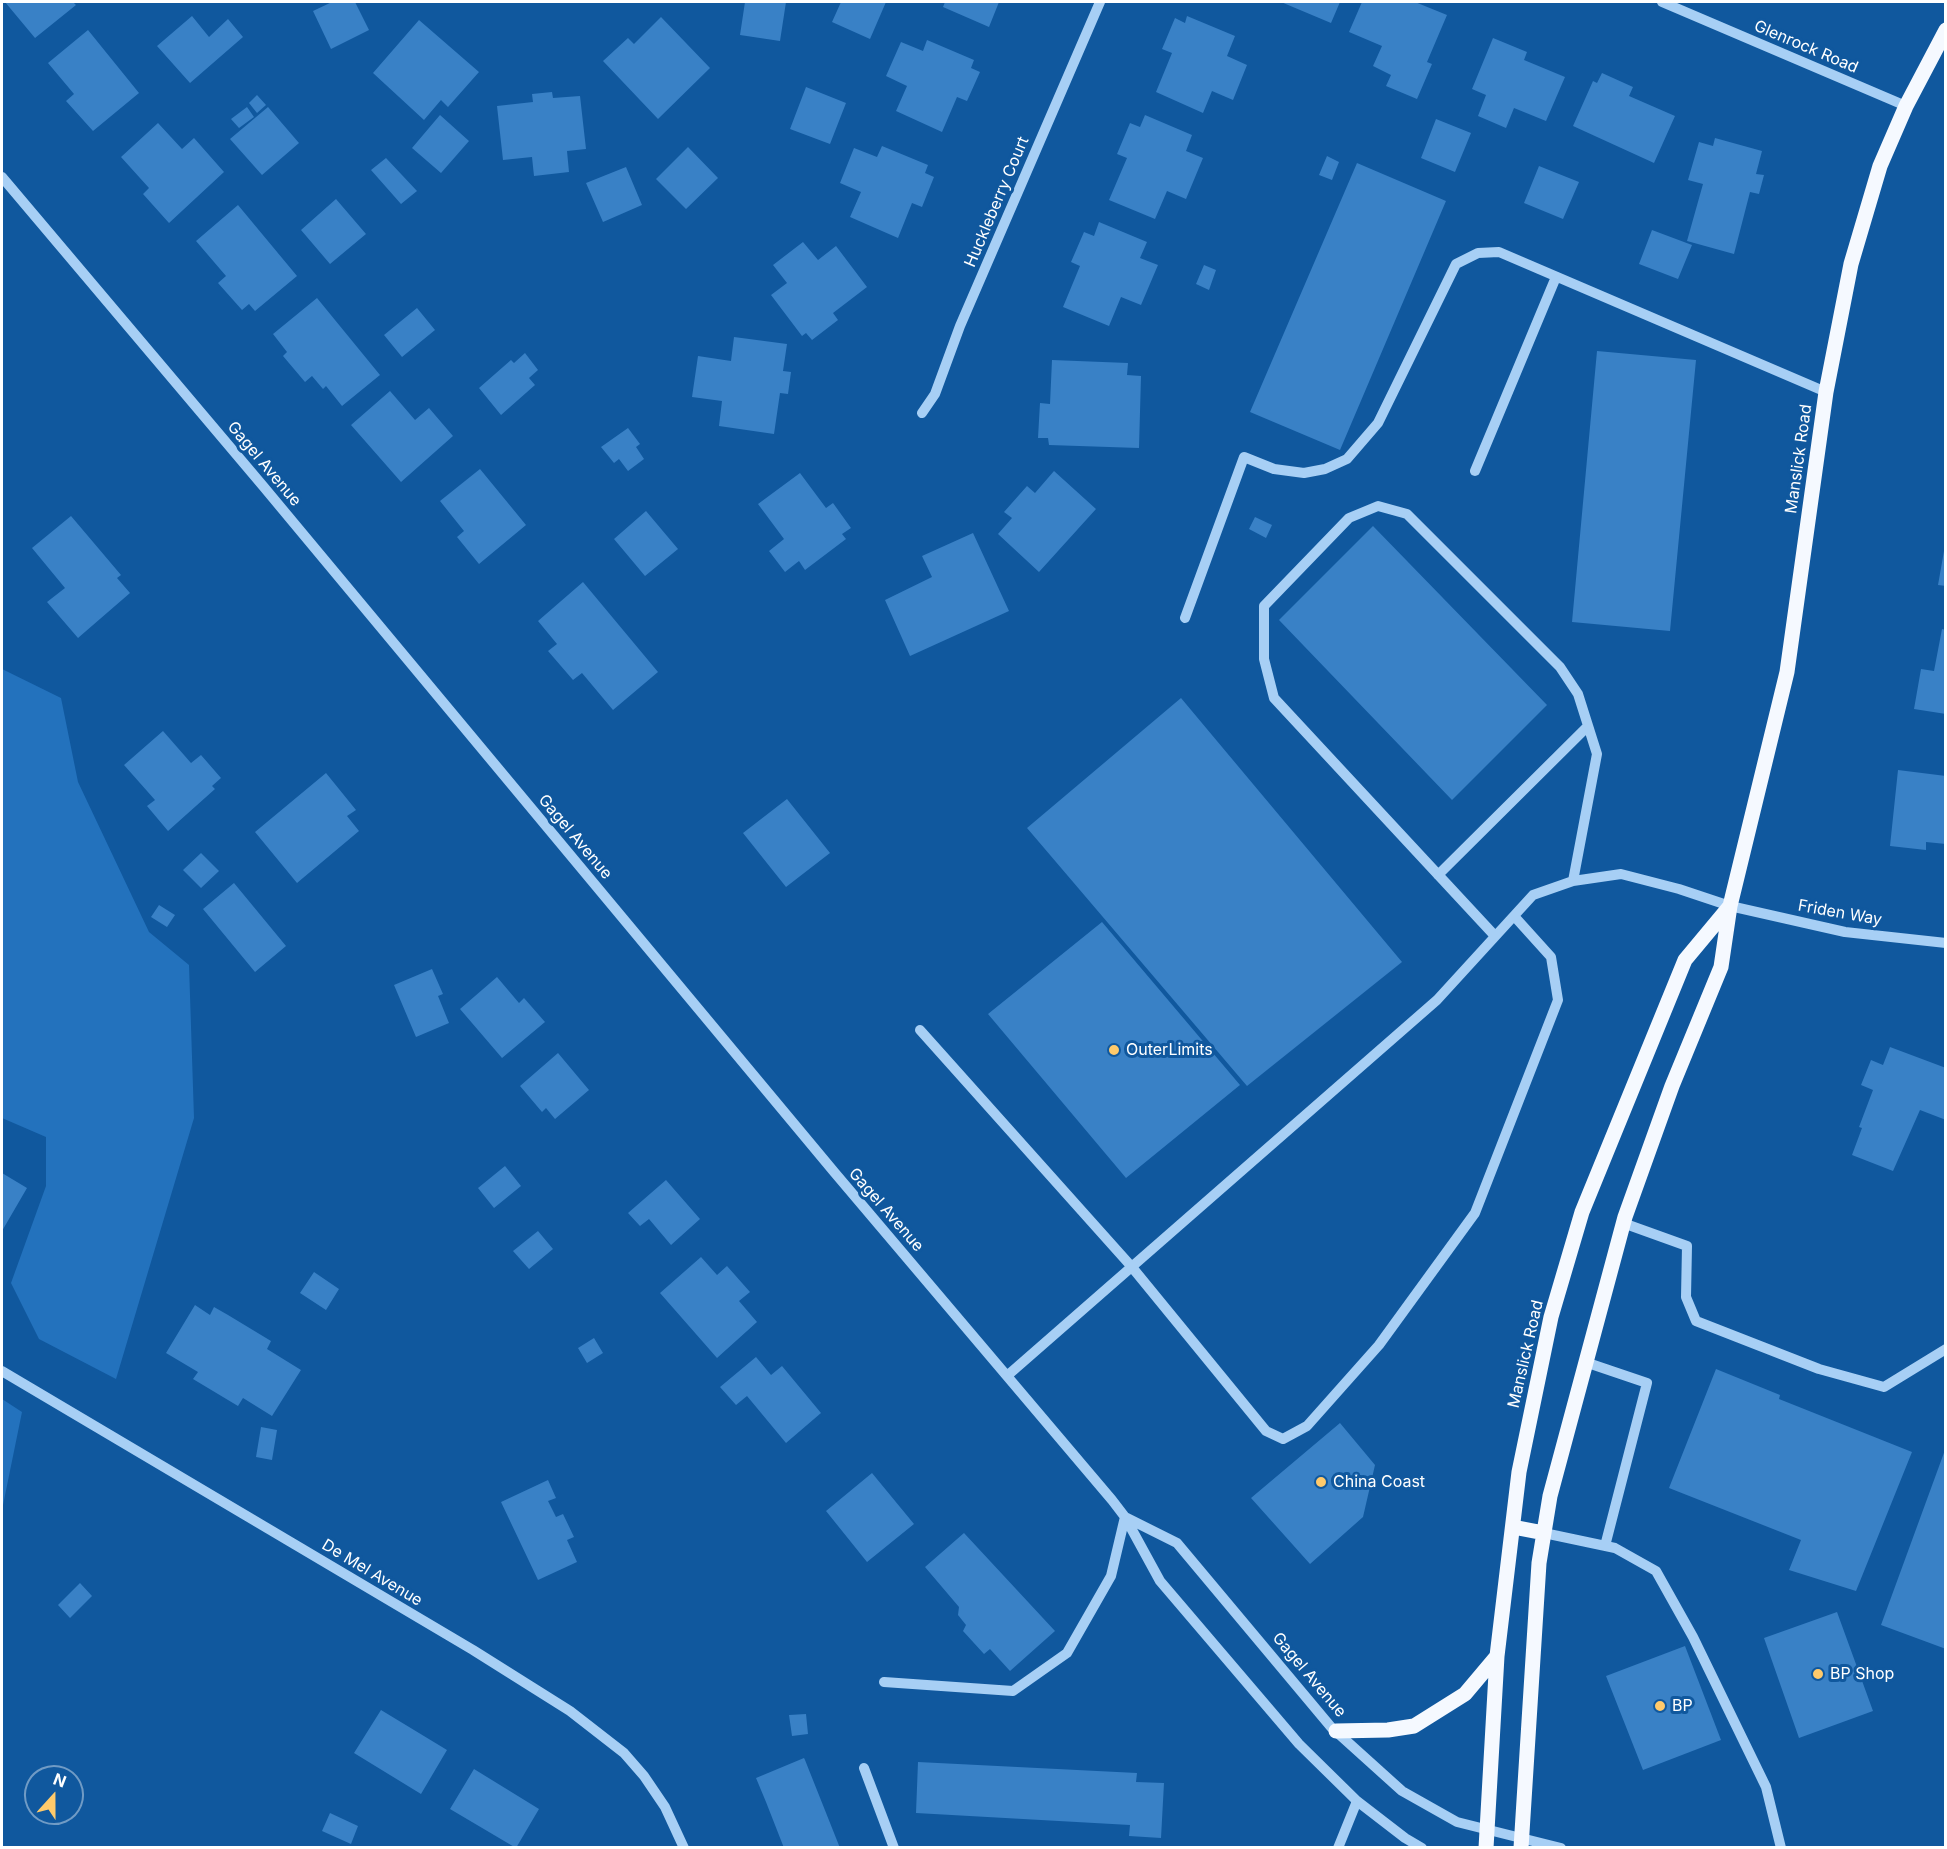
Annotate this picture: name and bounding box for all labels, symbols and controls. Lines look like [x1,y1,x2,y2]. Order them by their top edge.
street label: Glenrock Road [1751,16,1861,78]
street label: Huckleberry Court [961,134,1033,270]
street label: Manslick Road [1782,403,1816,515]
street label: Gagel Avenue [223,418,305,510]
street label: Gagel Avenue [534,791,616,883]
street label: Friden Way [1797,896,1883,930]
place label: OuterLimits [1126,1040,1213,1060]
marker: OuterLimits [1107,1043,1121,1057]
street label: Gagel Avenue [844,1164,928,1256]
street label: Manslick Road [1504,1298,1548,1410]
place label: China Coast [1333,1472,1425,1492]
marker: China Coast [1314,1475,1328,1489]
street label: De Mel Avenue [318,1535,426,1611]
street label: Gagel Avenue [1268,1629,1350,1721]
place label: BP Shop [1830,1664,1894,1684]
marker: BP Shop [1811,1667,1825,1681]
place label: BP [1672,1696,1693,1716]
marker: BP [1653,1699,1667,1713]
north arrow [24,1765,84,1825]
text: N [50,1769,69,1792]

